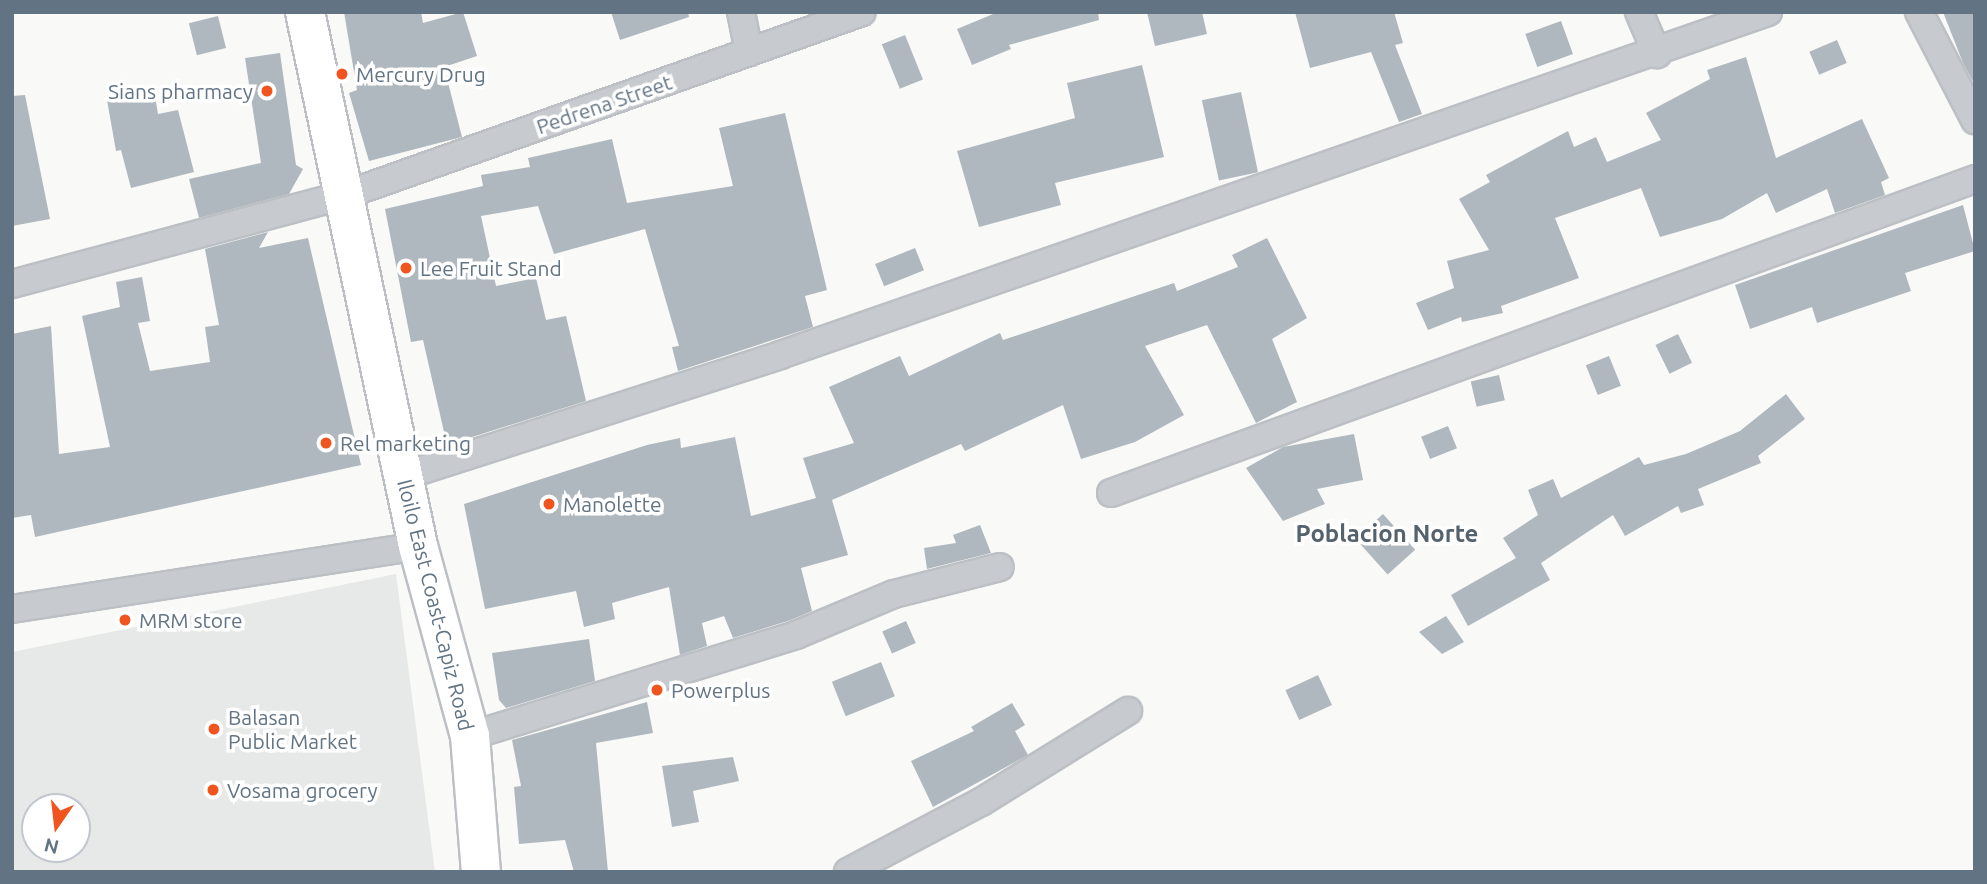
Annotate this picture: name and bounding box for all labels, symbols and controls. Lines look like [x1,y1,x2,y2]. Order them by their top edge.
place label: Mercury Drug [356,61,486,87]
marker: Mercury Drug [334,66,350,82]
street label: Pedrena Street [533,69,675,139]
place label: Sians pharmacy [108,78,253,104]
marker: Sians pharmacy [259,83,275,99]
place label: Lee Fruit Stand [420,255,562,281]
marker: Lee Fruit Stand [398,260,414,276]
place label: Rel marketing [340,430,471,456]
marker: Rel marketing [318,435,334,451]
street label: Iloilo East Coast-Capiz Road [393,477,479,733]
place label: Manolette [563,491,661,517]
marker: Manolette [541,496,557,512]
district label: Poblacion Norte [1296,520,1478,548]
place label: MRM store [139,607,243,633]
marker: MRM store [117,612,133,628]
place label: Powerplus [671,677,770,703]
marker: Powerplus [649,682,665,698]
place label: Balasan Public Market [228,704,357,754]
marker: Balasan Public Market [206,721,222,737]
place label: Vosama grocery [227,777,378,803]
marker: Vosama grocery [205,782,221,798]
north arrow [21,793,91,863]
text: N [42,834,61,859]

